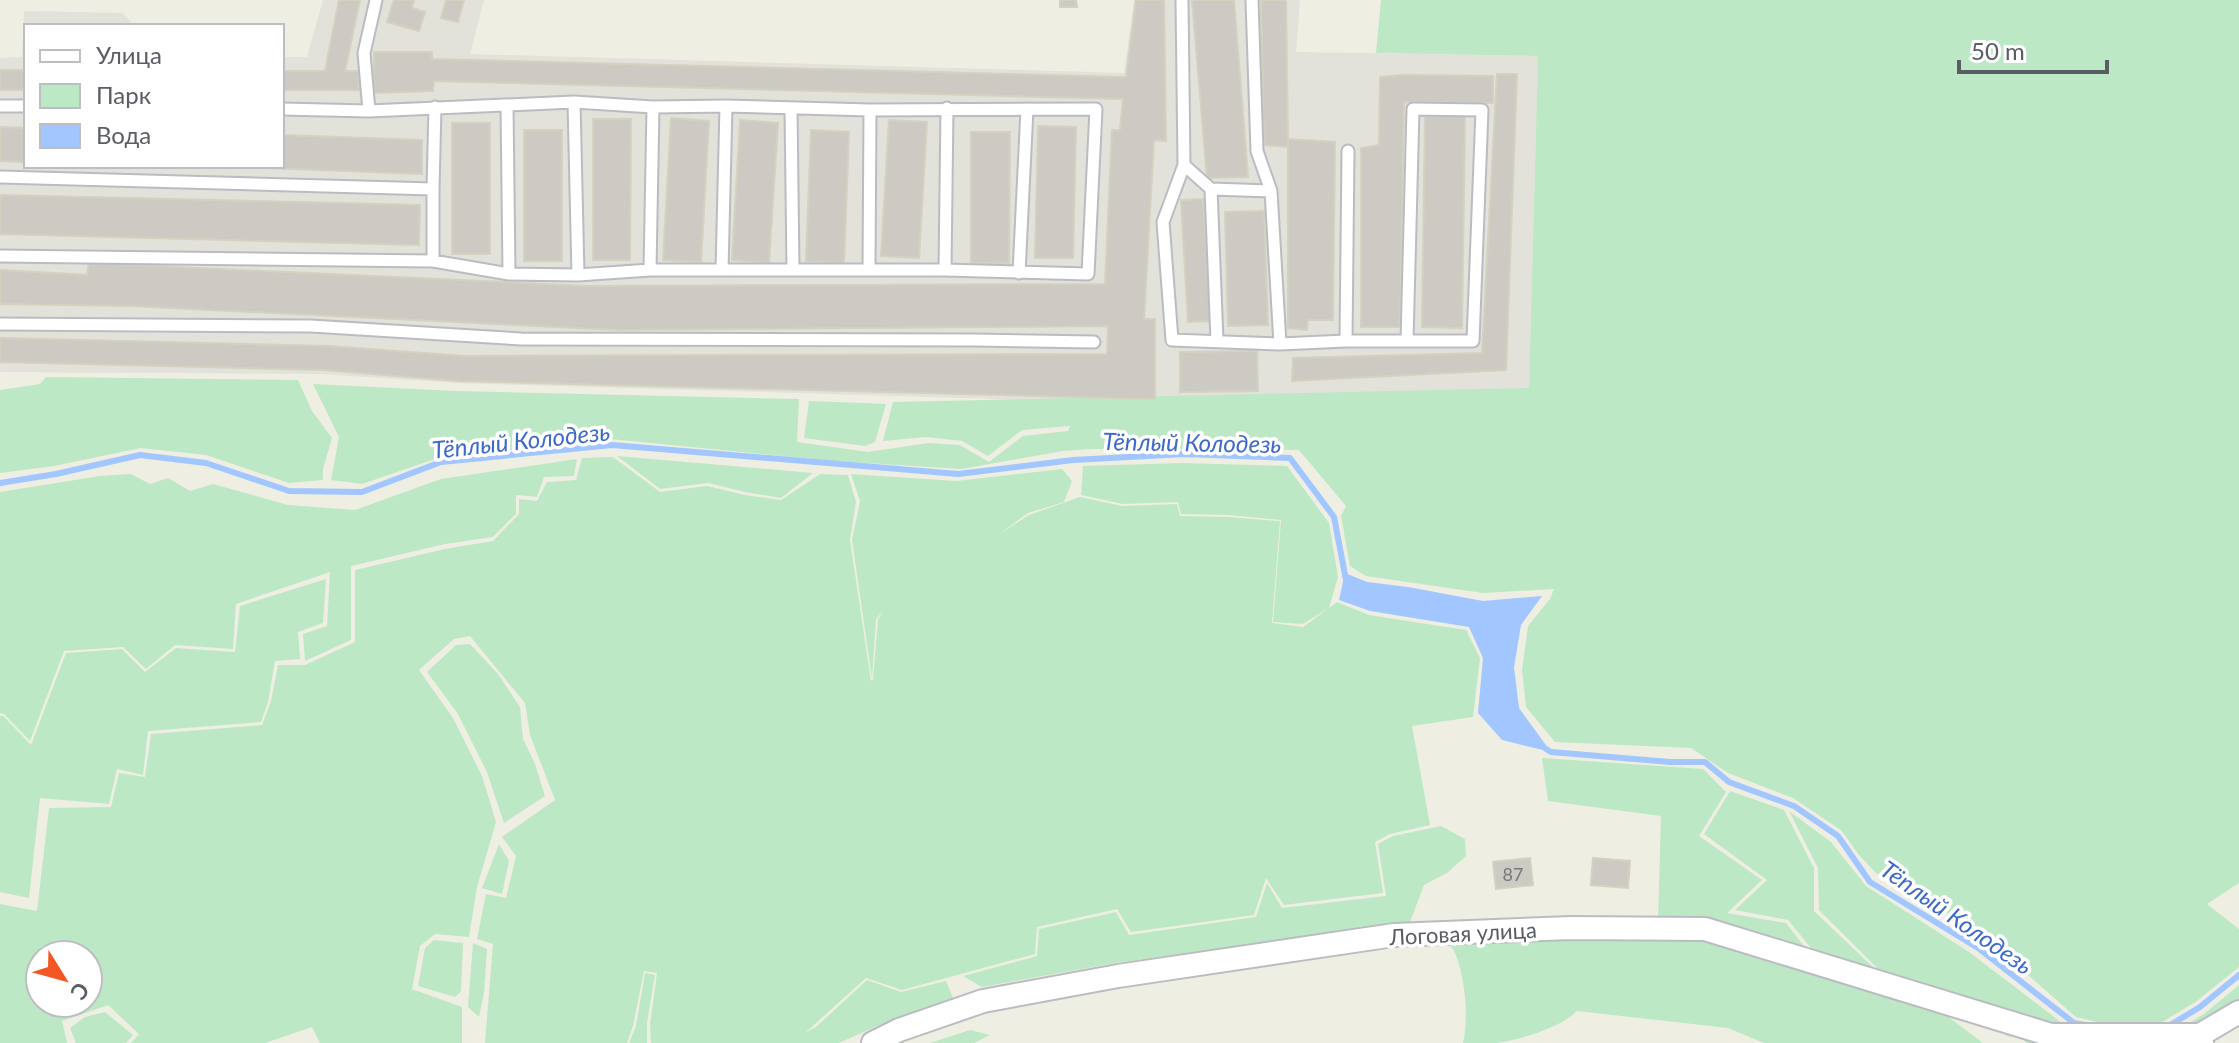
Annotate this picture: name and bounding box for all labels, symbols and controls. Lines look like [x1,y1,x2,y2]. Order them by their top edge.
legend [24,24,284,168]
scale bar [1959,24,2107,74]
text: 50 m [1971,36,2025,65]
text: Улица [96,40,162,69]
text: Парк [96,80,152,109]
text: Вода [96,120,151,149]
water label: Тёплый Колодезь [431,416,611,464]
water label: Тёплый Колодезь [1102,426,1282,458]
water label: Тёплый Колодезь [1875,854,2039,980]
house number: 87 [1503,863,1523,885]
street label: Логовая улица [1388,916,1537,950]
north arrow [24,939,104,1019]
text: С [65,977,96,1006]

